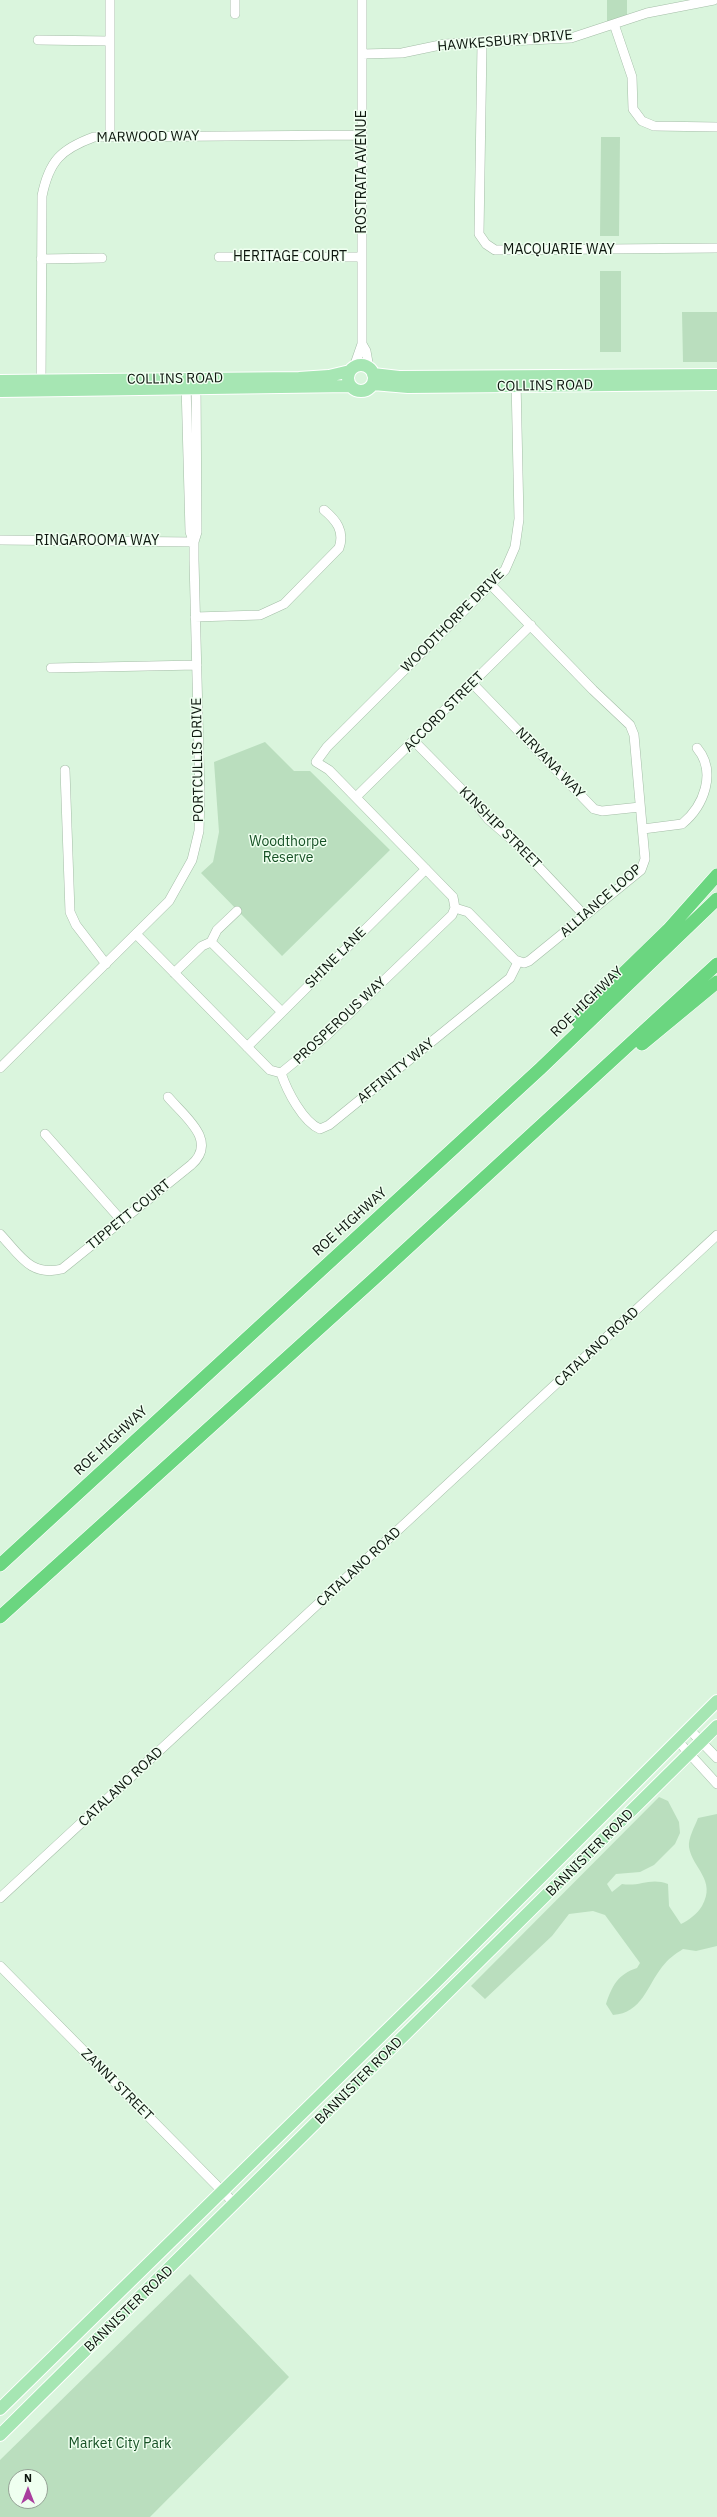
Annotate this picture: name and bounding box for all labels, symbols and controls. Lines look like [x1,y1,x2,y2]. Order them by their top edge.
street label: HAWKESBURY DRIVE [437,27,573,55]
street label: ROSTRATA AVENUE [354,110,370,234]
street label: MARWOOD WAY [96,128,200,146]
street label: MACQUARIE WAY [503,242,615,258]
street label: HERITAGE COURT [233,249,347,265]
street label: COLLINS ROAD [127,370,223,388]
street label: COLLINS ROAD [497,377,593,395]
street label: RINGAROOMA WAY [35,533,159,549]
street label: WOODTHORPE DRIVE [398,566,508,676]
street label: ACCORD STREET [400,668,488,756]
street label: PORTCULLIS DRIVE [189,698,207,822]
street label: NIRVANA WAY [512,724,588,802]
street label: KINSHIP STREET [456,784,544,872]
park label: Woodthorpe Reserve [249,834,327,866]
street label: ALLIANCE LOOP [557,861,645,941]
street label: SHINE LANE [302,924,370,992]
street label: ROE HIGHWAY [547,963,627,1041]
street label: PROSPEROUS WAY [290,974,390,1068]
street label: AFFINITY WAY [354,1035,438,1107]
street label: TIPPETT COURT [84,1176,174,1254]
street label: ROE HIGHWAY [309,1184,391,1260]
street label: CATALANO ROAD [551,1304,643,1390]
street label: ROE HIGHWAY [71,1403,151,1479]
street label: CATALANO ROAD [313,1524,405,1610]
street label: CATALANO ROAD [75,1744,167,1830]
street label: BANNISTER ROAD [543,1806,637,1900]
street label: BANNISTER ROAD [312,2034,406,2128]
street label: ZANNI STREET [77,2045,157,2125]
street label: BANNISTER ROAD [81,2262,177,2356]
park label: Market City Park [69,2436,171,2452]
north arrow [8,2469,48,2509]
text: N [24,2471,32,2485]

